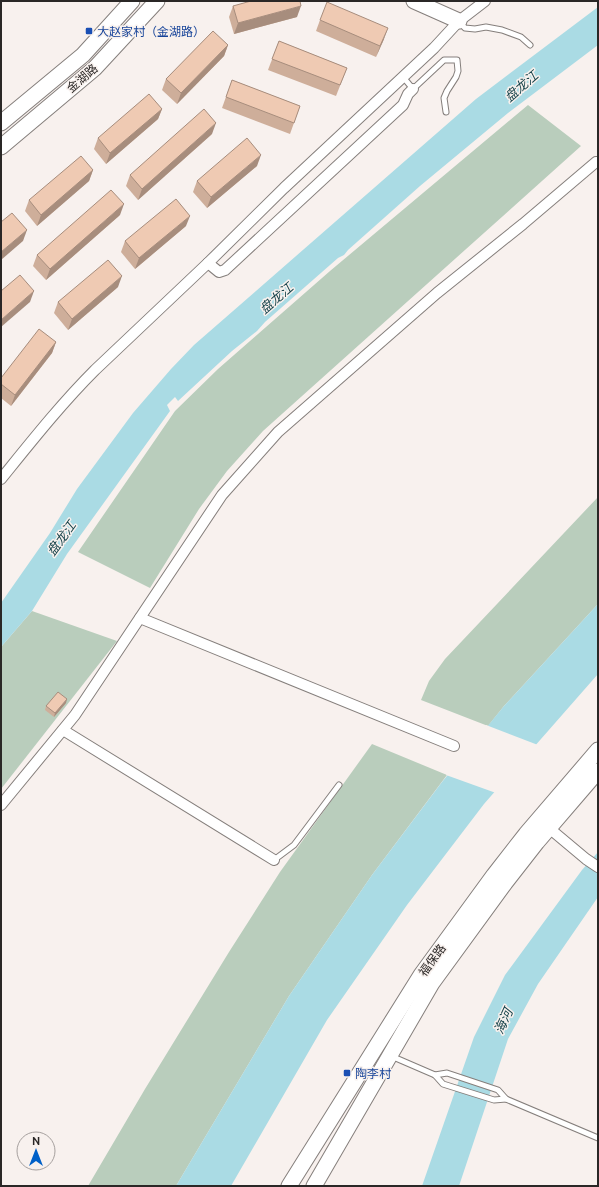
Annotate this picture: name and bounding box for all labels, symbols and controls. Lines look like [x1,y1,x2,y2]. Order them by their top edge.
place label: 大赵家村（金湖路） [97,25,205,38]
marker: 大赵家村（金湖路） [84,26,94,36]
street label: 金湖路 [64,61,100,95]
water label: 盘龙江 [502,67,542,104]
water label: 盘龙江 [257,279,297,316]
water label: 盘龙江 [44,516,79,558]
street label: 福保路 [416,942,448,978]
water label: 海河 [491,1004,516,1036]
place label: 陶李村 [355,1067,392,1080]
marker: 陶李村 [342,1068,352,1078]
north arrow [16,1131,56,1171]
text: N [32,1135,40,1147]

